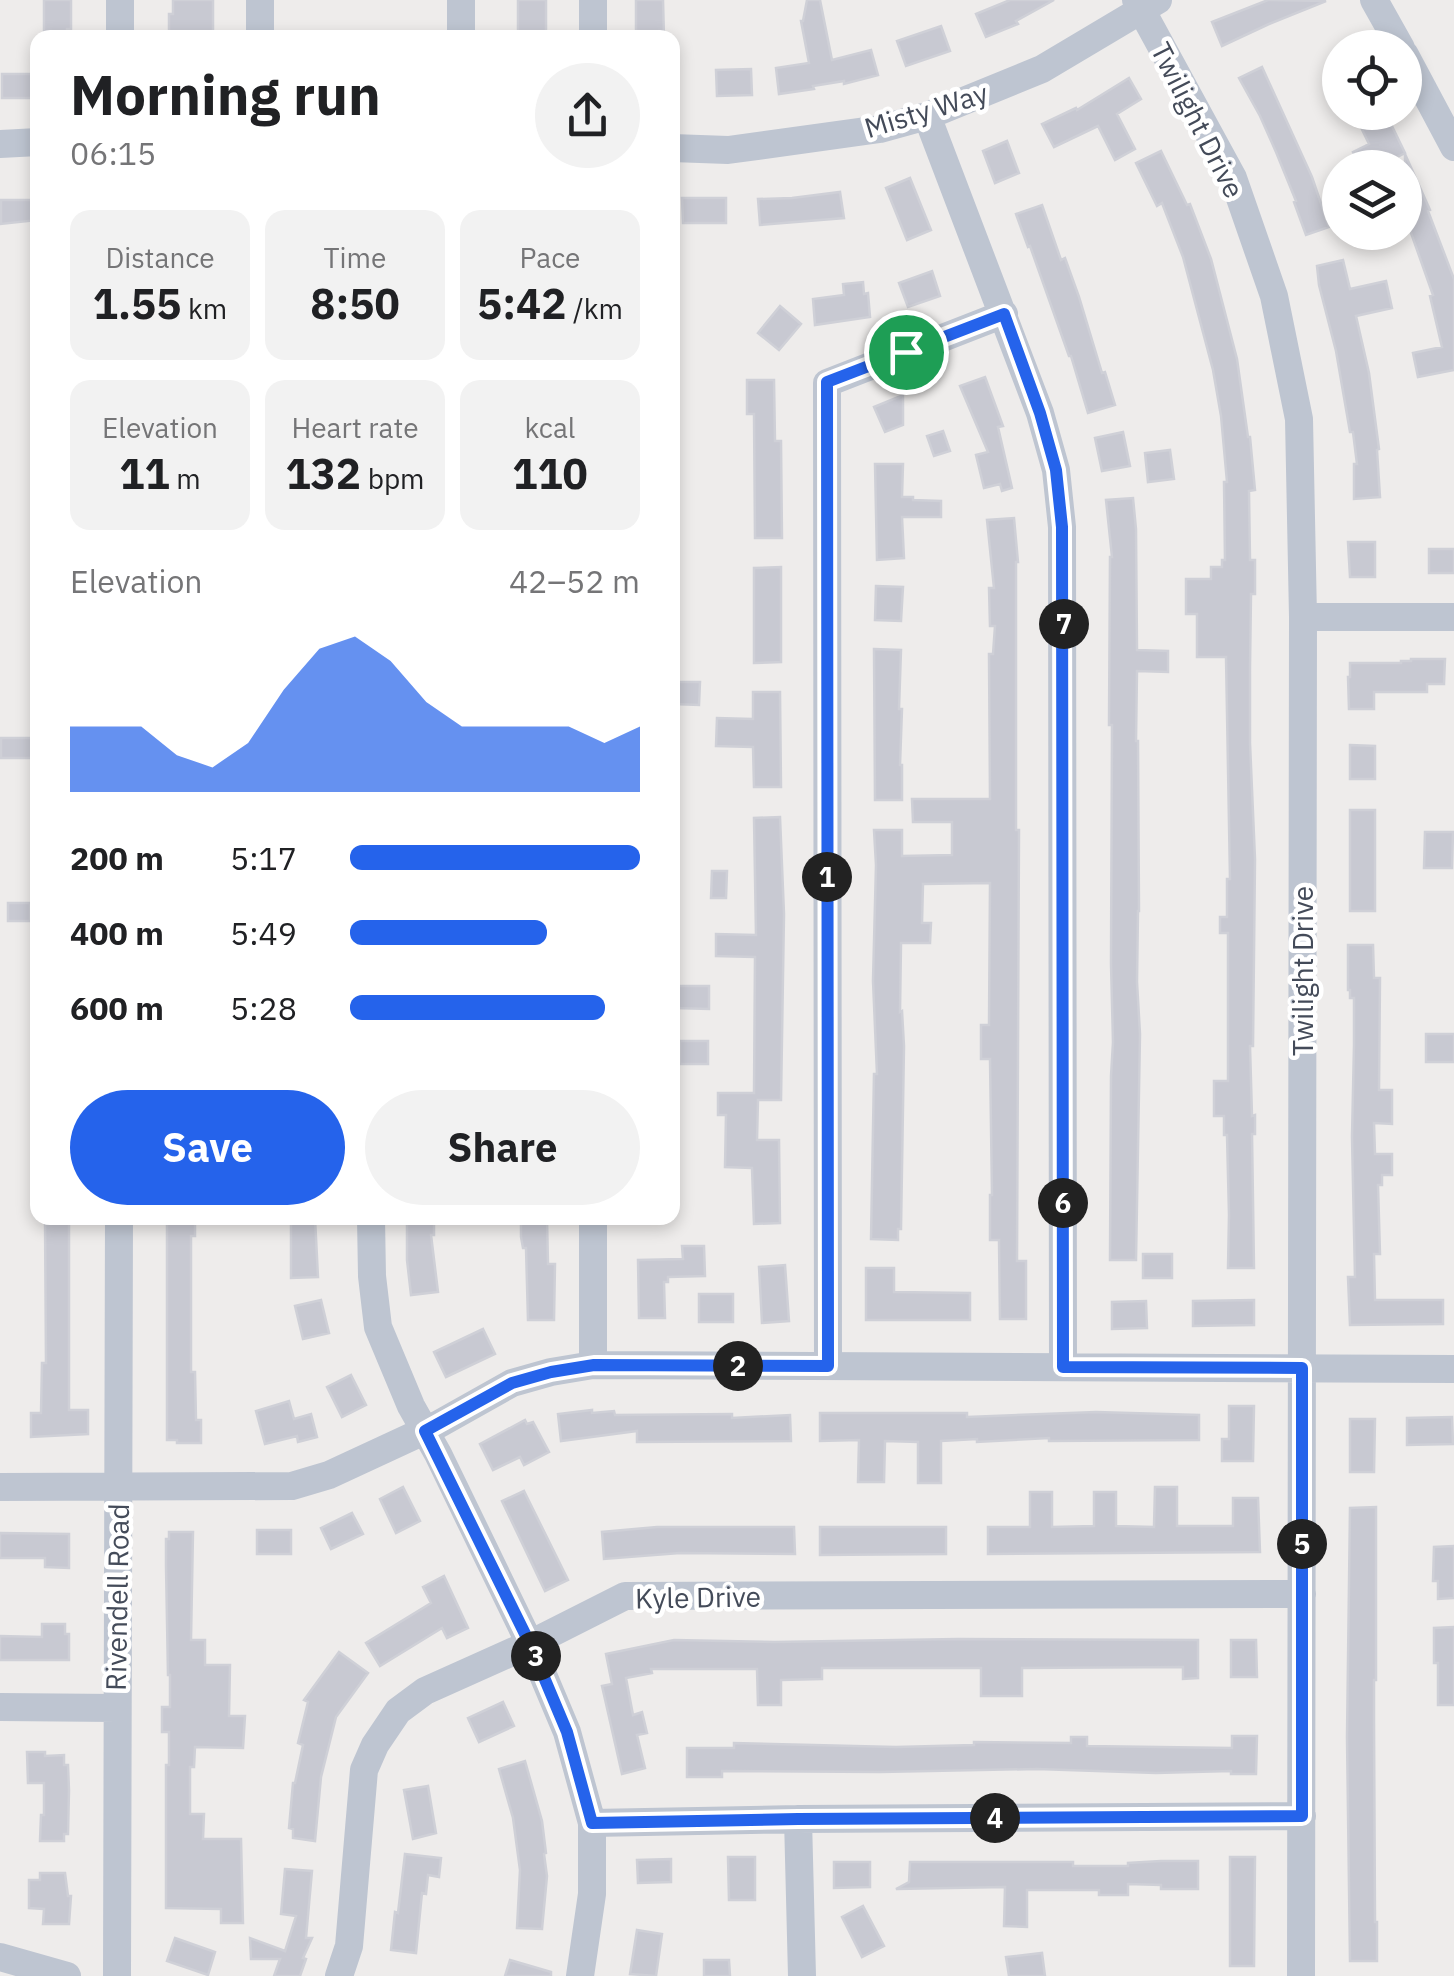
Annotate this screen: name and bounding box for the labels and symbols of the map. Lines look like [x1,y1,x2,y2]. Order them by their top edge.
street label: Twilight Drive [1143,36,1253,204]
street label: Misty Way [860,74,992,146]
pin [864,310,949,395]
pin: 7 [1039,599,1089,649]
pin: 1 [802,852,852,902]
street label: Twilight Drive [1284,886,1321,1056]
pin: 6 [1038,1178,1088,1228]
pin: 2 [713,1341,763,1391]
street label: Rivendell Road [97,1503,137,1691]
pin: 5 [1277,1519,1327,1569]
street label: Kyle Drive [635,1577,761,1617]
pin: 3 [511,1631,561,1681]
pin: 4 [970,1793,1020,1843]

